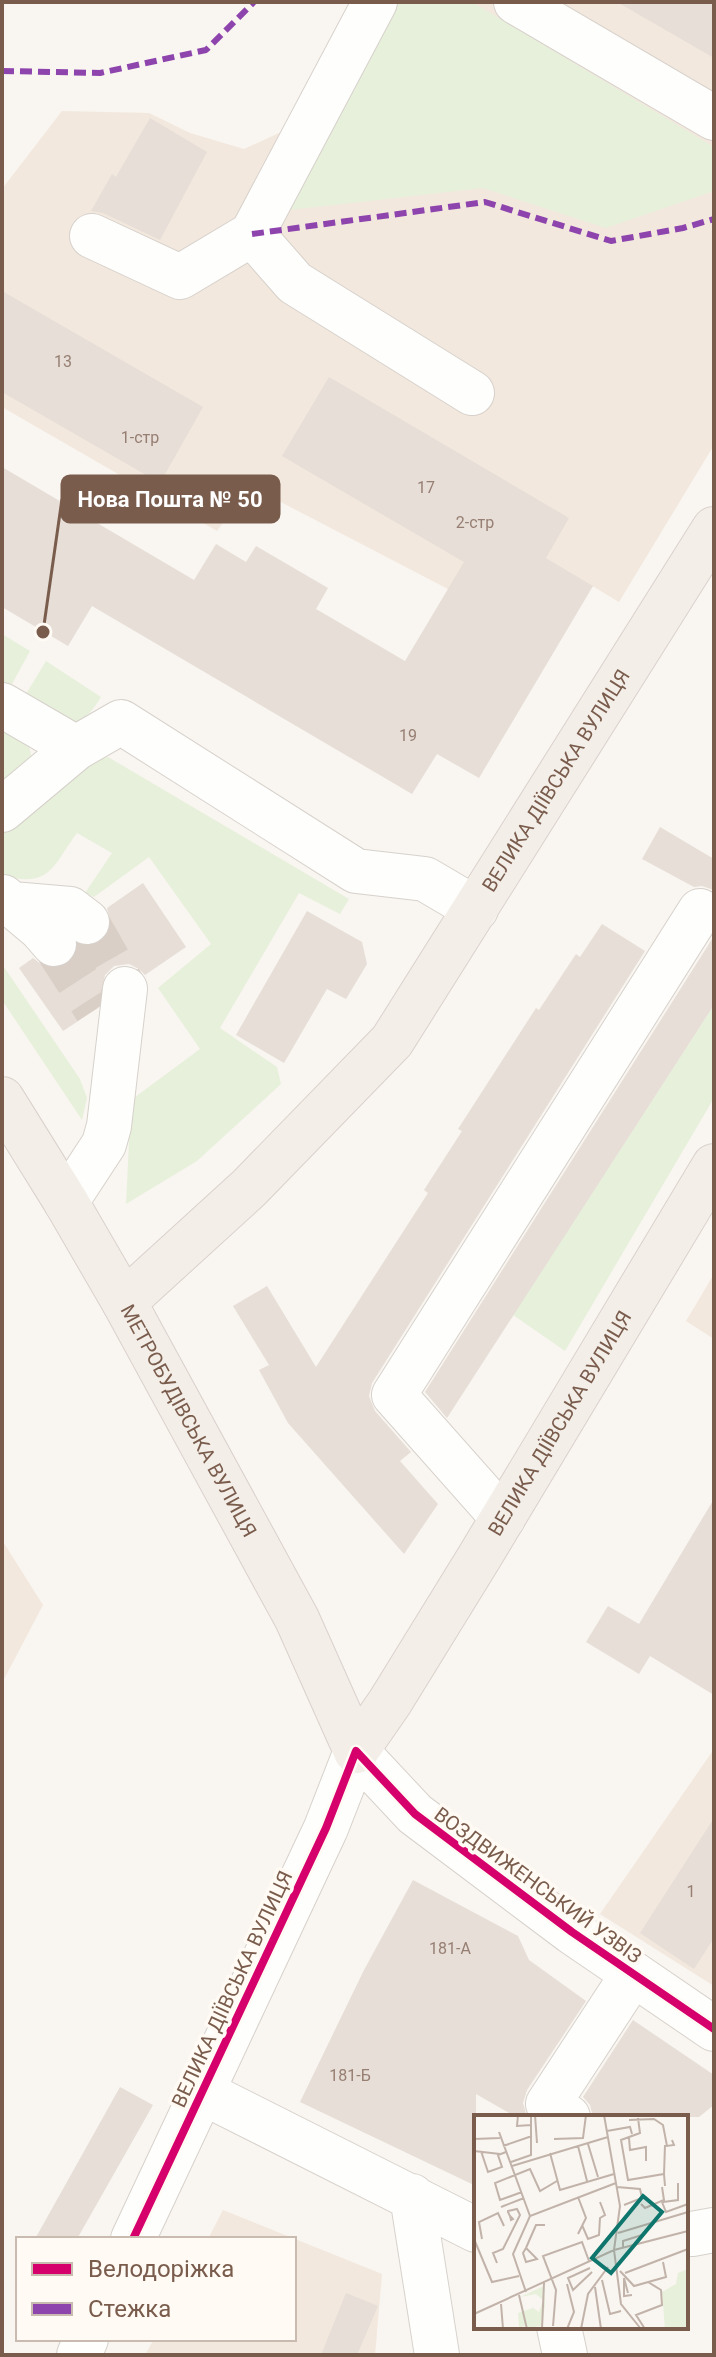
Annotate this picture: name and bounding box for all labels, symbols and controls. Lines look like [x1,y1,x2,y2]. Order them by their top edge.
house number: 13 [54,352,72,371]
house number: 1-стр [121,428,159,447]
callout: Нова Пошта № 50 [62,476,279,522]
house number: 17 [417,478,435,497]
text: Нова Пошта № 50 [77,487,263,512]
house number: 2-стр [456,513,494,532]
street label: ВЕЛИКА ДІЇВСЬКА ВУЛИЦЯ [477,665,635,896]
house number: 19 [399,726,417,745]
street label: МЕТРОБУДІВСЬКА ВУЛИЦЯ [116,1300,262,1541]
street label: ВЕЛИКА ДІЇВСЬКА ВУЛИЦЯ [483,1306,636,1540]
street label: ВОЗДВИЖЕНСЬКИЙ УЗВІЗ [430,1802,646,1968]
street label: ВЕЛИКА ДІЇВСЬКА ВУЛИЦЯ [167,1867,297,2111]
house number: 1 [687,1882,696,1901]
house number: 181-А [429,1939,471,1958]
house number: 181-Б [329,2066,371,2085]
inset map [474,2115,688,2329]
legend [16,2237,296,2341]
text: Велодоріжка [88,2255,234,2283]
text: Стежка [88,2295,171,2323]

